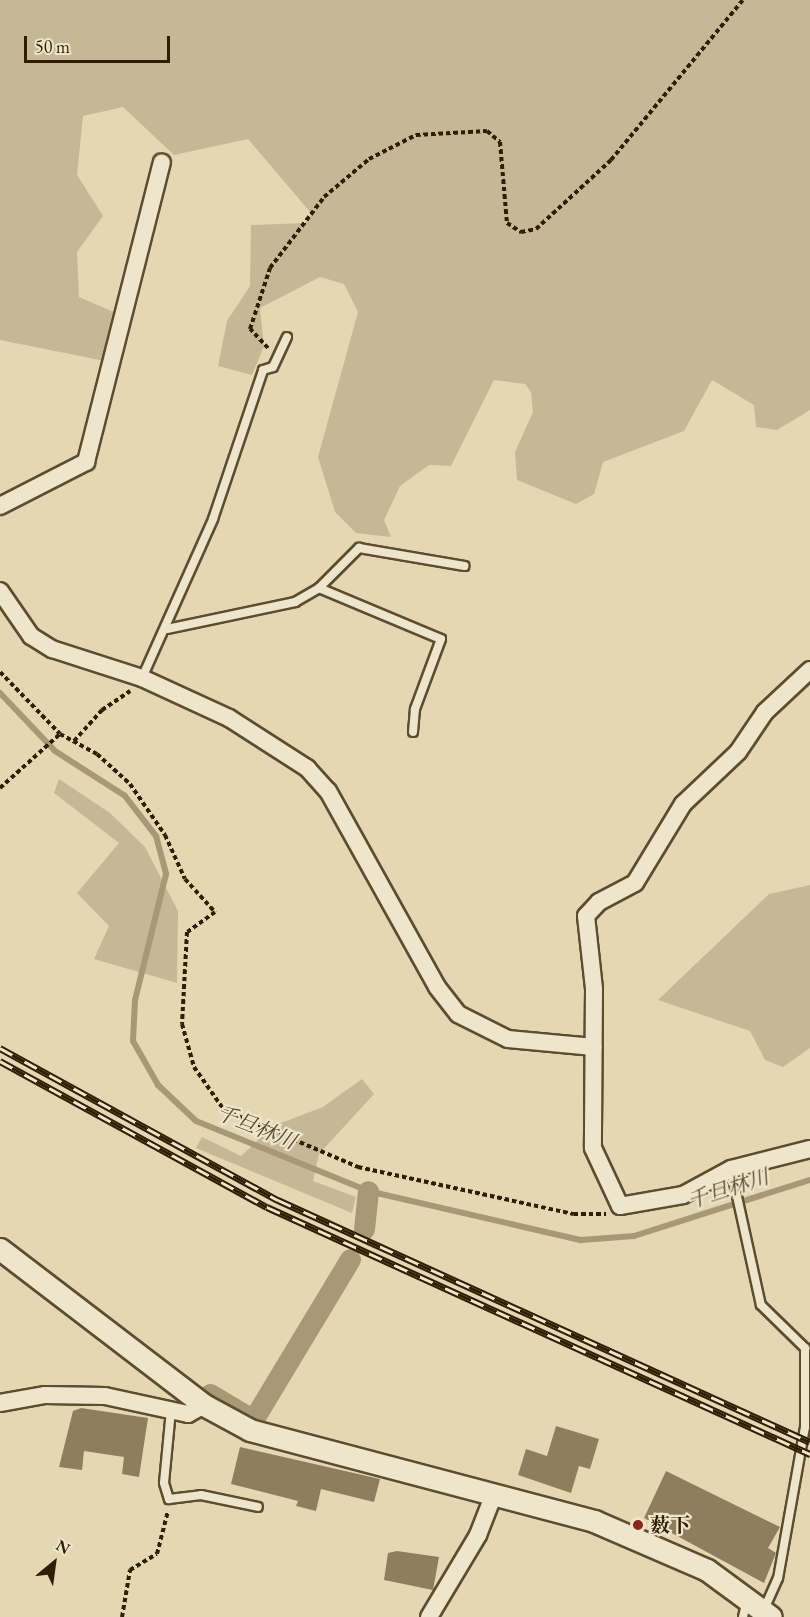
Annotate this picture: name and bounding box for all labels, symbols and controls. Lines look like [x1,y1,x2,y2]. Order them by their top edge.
scale bar [27,24,172,62]
text: 50 m [35,35,70,58]
water label: 千旦林川 [212,1100,300,1154]
water label: 千旦林川 [684,1164,772,1214]
place label: 薮下 [650,1513,690,1537]
marker: 薮下 [631,1518,645,1532]
north arrow [24,1533,84,1593]
text: N [52,1534,74,1559]

